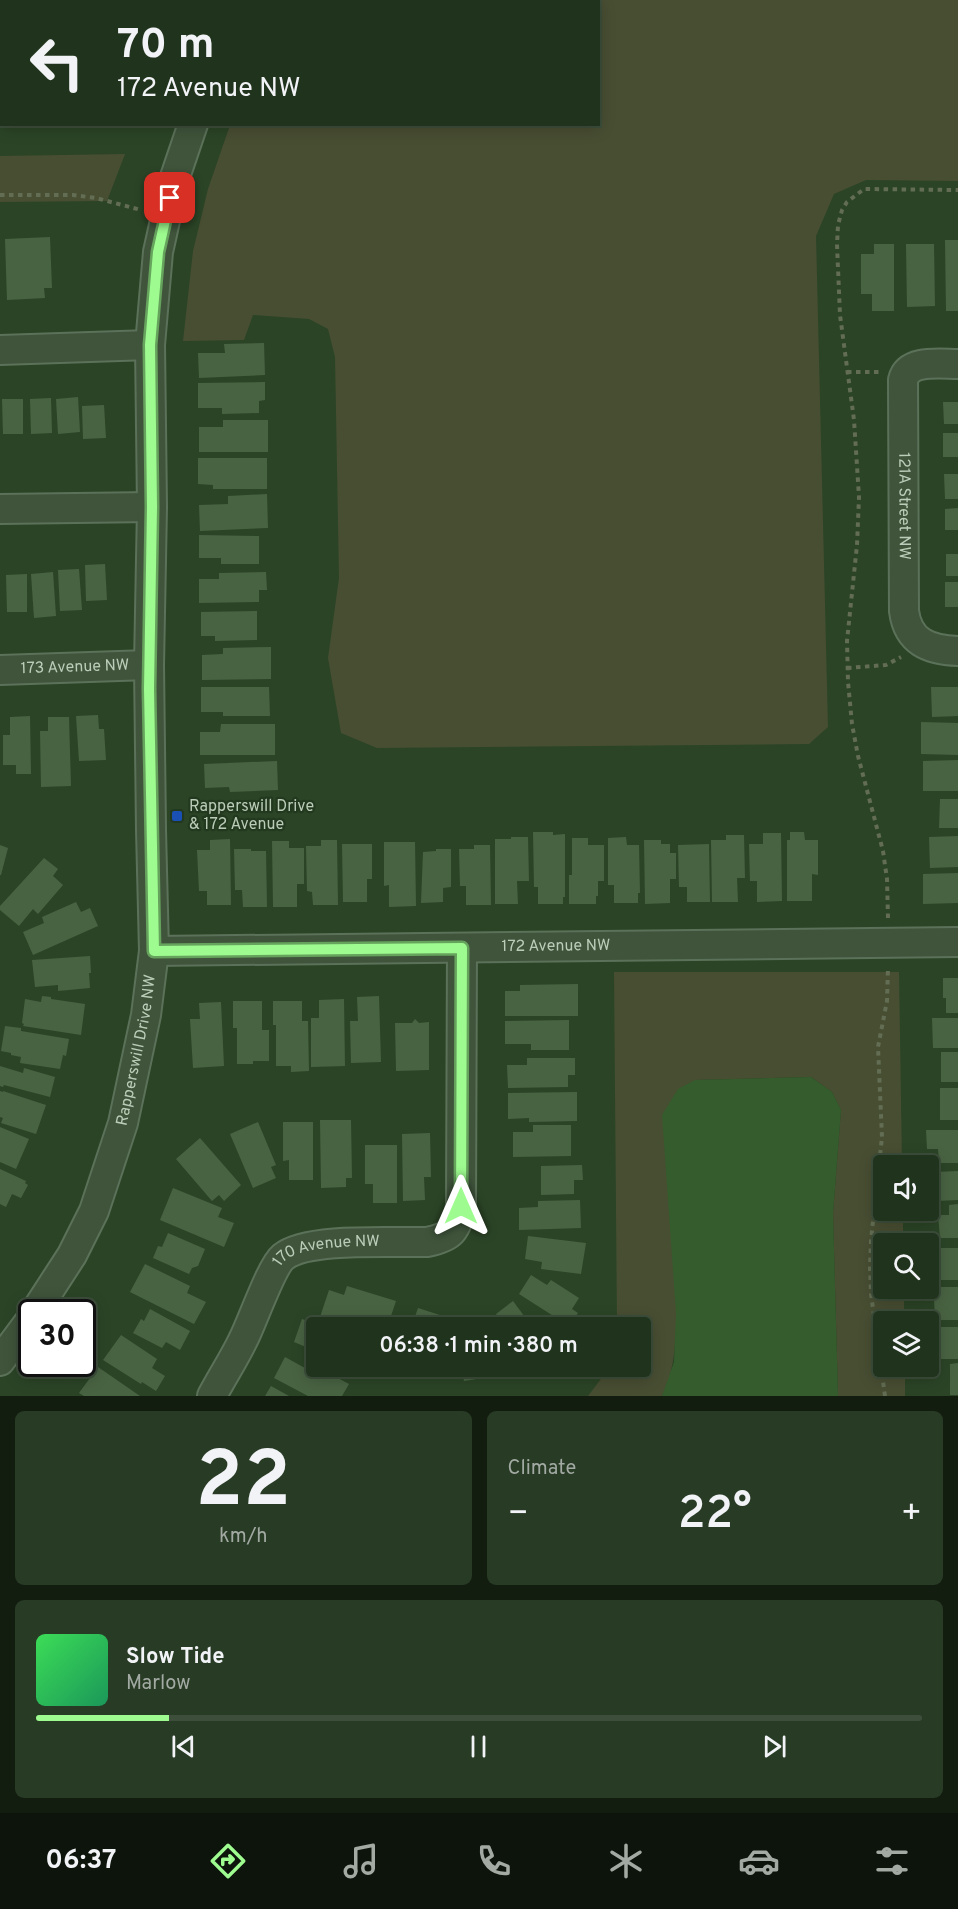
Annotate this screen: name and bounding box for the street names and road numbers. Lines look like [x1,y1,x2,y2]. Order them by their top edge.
street label: 121A Street NW [893,452,914,560]
street label: 173 Avenue NW [20,656,130,679]
street label: 172 Avenue NW [501,936,611,957]
street label: Rapperswill Drive NW [113,973,161,1128]
street label: 170 Avenue NW [269,1232,380,1270]

